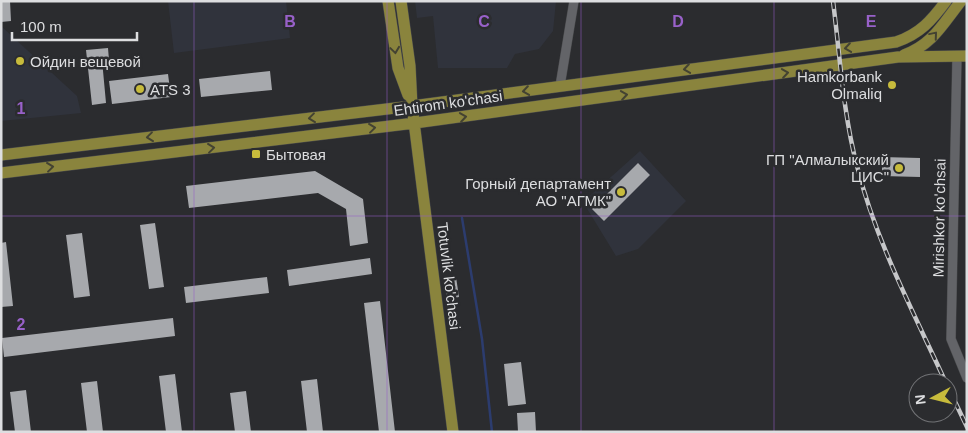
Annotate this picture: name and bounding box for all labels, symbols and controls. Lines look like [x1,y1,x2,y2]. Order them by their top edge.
scale bar [12,10,138,42]
text: B [284,13,296,30]
text: C [478,13,490,30]
text: D [672,13,684,30]
text: E [866,13,877,30]
text: 100 m [20,18,62,35]
one-way arrow [928,32,937,41]
one-way arrow [843,42,851,53]
one-way arrow [390,45,400,54]
place label: Ойдин вещевой [30,53,141,70]
marker: Ойдин вещевой [14,55,26,67]
one-way arrow [682,64,691,74]
one-way arrow [781,68,789,79]
place label: Hamkorbank Olmaliq [797,68,882,102]
marker: Hamkorbank Olmaliq [886,79,898,91]
place label: ATS 3 [150,81,191,98]
marker: ATS 3 [134,83,146,95]
one-way arrow [521,85,529,96]
street label: Ehtirom ko'chasi [393,87,503,119]
one-way arrow [620,90,628,101]
text: 1 [17,100,26,117]
one-way arrow [307,112,315,123]
one-way arrow [459,112,467,123]
one-way arrow [369,123,377,134]
one-way arrow [146,131,154,142]
one-way arrow [207,143,215,154]
place label: Бытовая [266,146,326,163]
marker: Бытовая [250,148,262,160]
place label: ГП "Алмалыкский ЦИС" [766,151,889,185]
street label: Mirishkor ko'chsai [929,158,949,278]
one-way arrow [46,162,54,173]
marker: ГП "Алмалыкский ЦИС" [893,162,905,174]
place label: Горный департамент АО "АГМК" [465,175,611,209]
marker: Горный департамент АО "АГМК" [615,186,627,198]
street label: Totuvlik ko'chasi [434,221,464,331]
text: 2 [17,316,26,333]
north arrow [908,373,958,423]
text: N [912,394,929,406]

